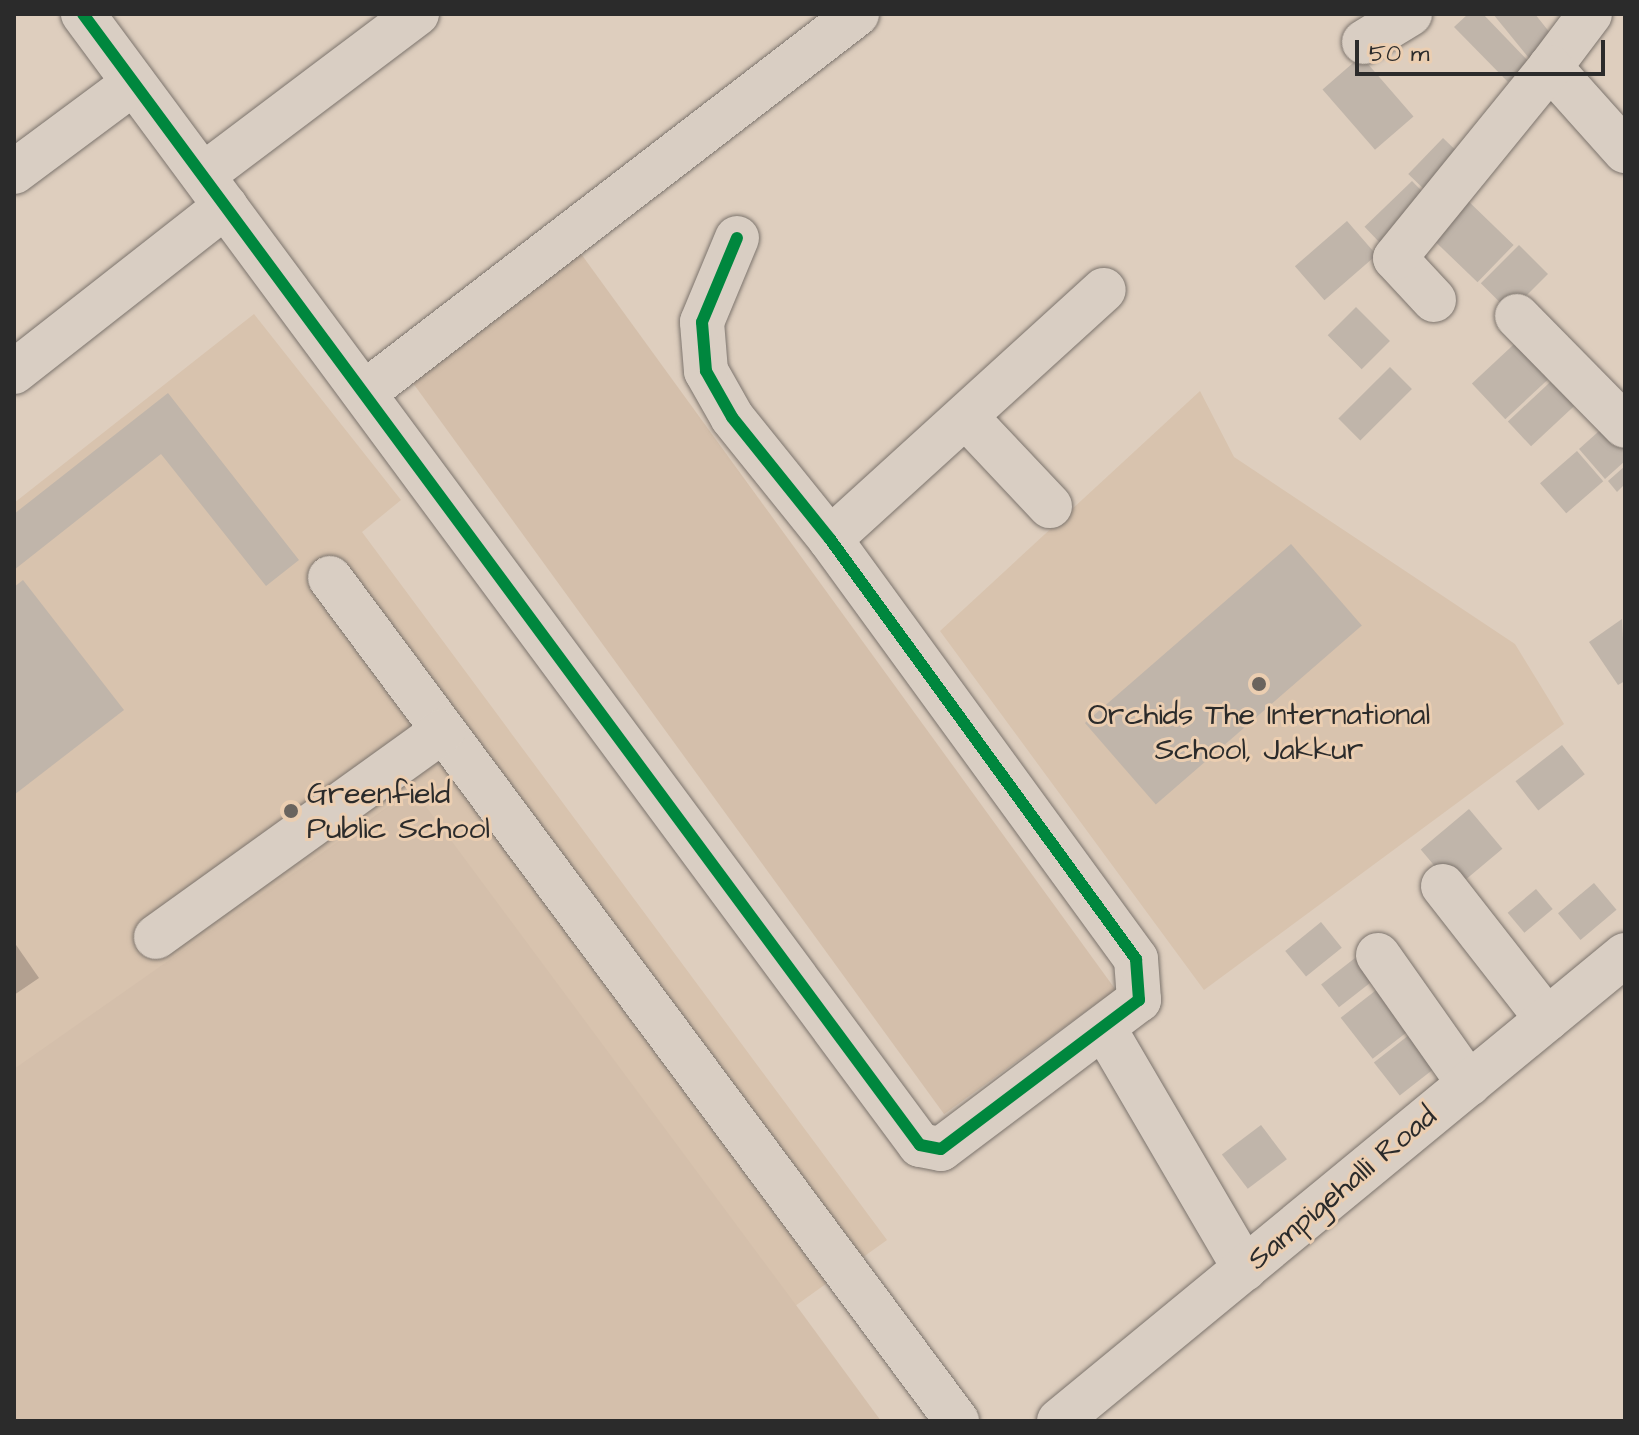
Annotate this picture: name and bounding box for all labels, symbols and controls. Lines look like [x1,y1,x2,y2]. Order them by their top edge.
scale bar [1359,24,1609,74]
text: 50 m [1369,37,1429,71]
marker: Orchids The International School, Jakkur [1250,675,1268,693]
place label: Orchids The International School, Jakkur [1088,697,1430,768]
place label: Greenfield Public School [307,776,490,846]
marker: Greenfield Public School [282,802,300,820]
street label: Sampigehalli Road [1240,1098,1444,1278]

